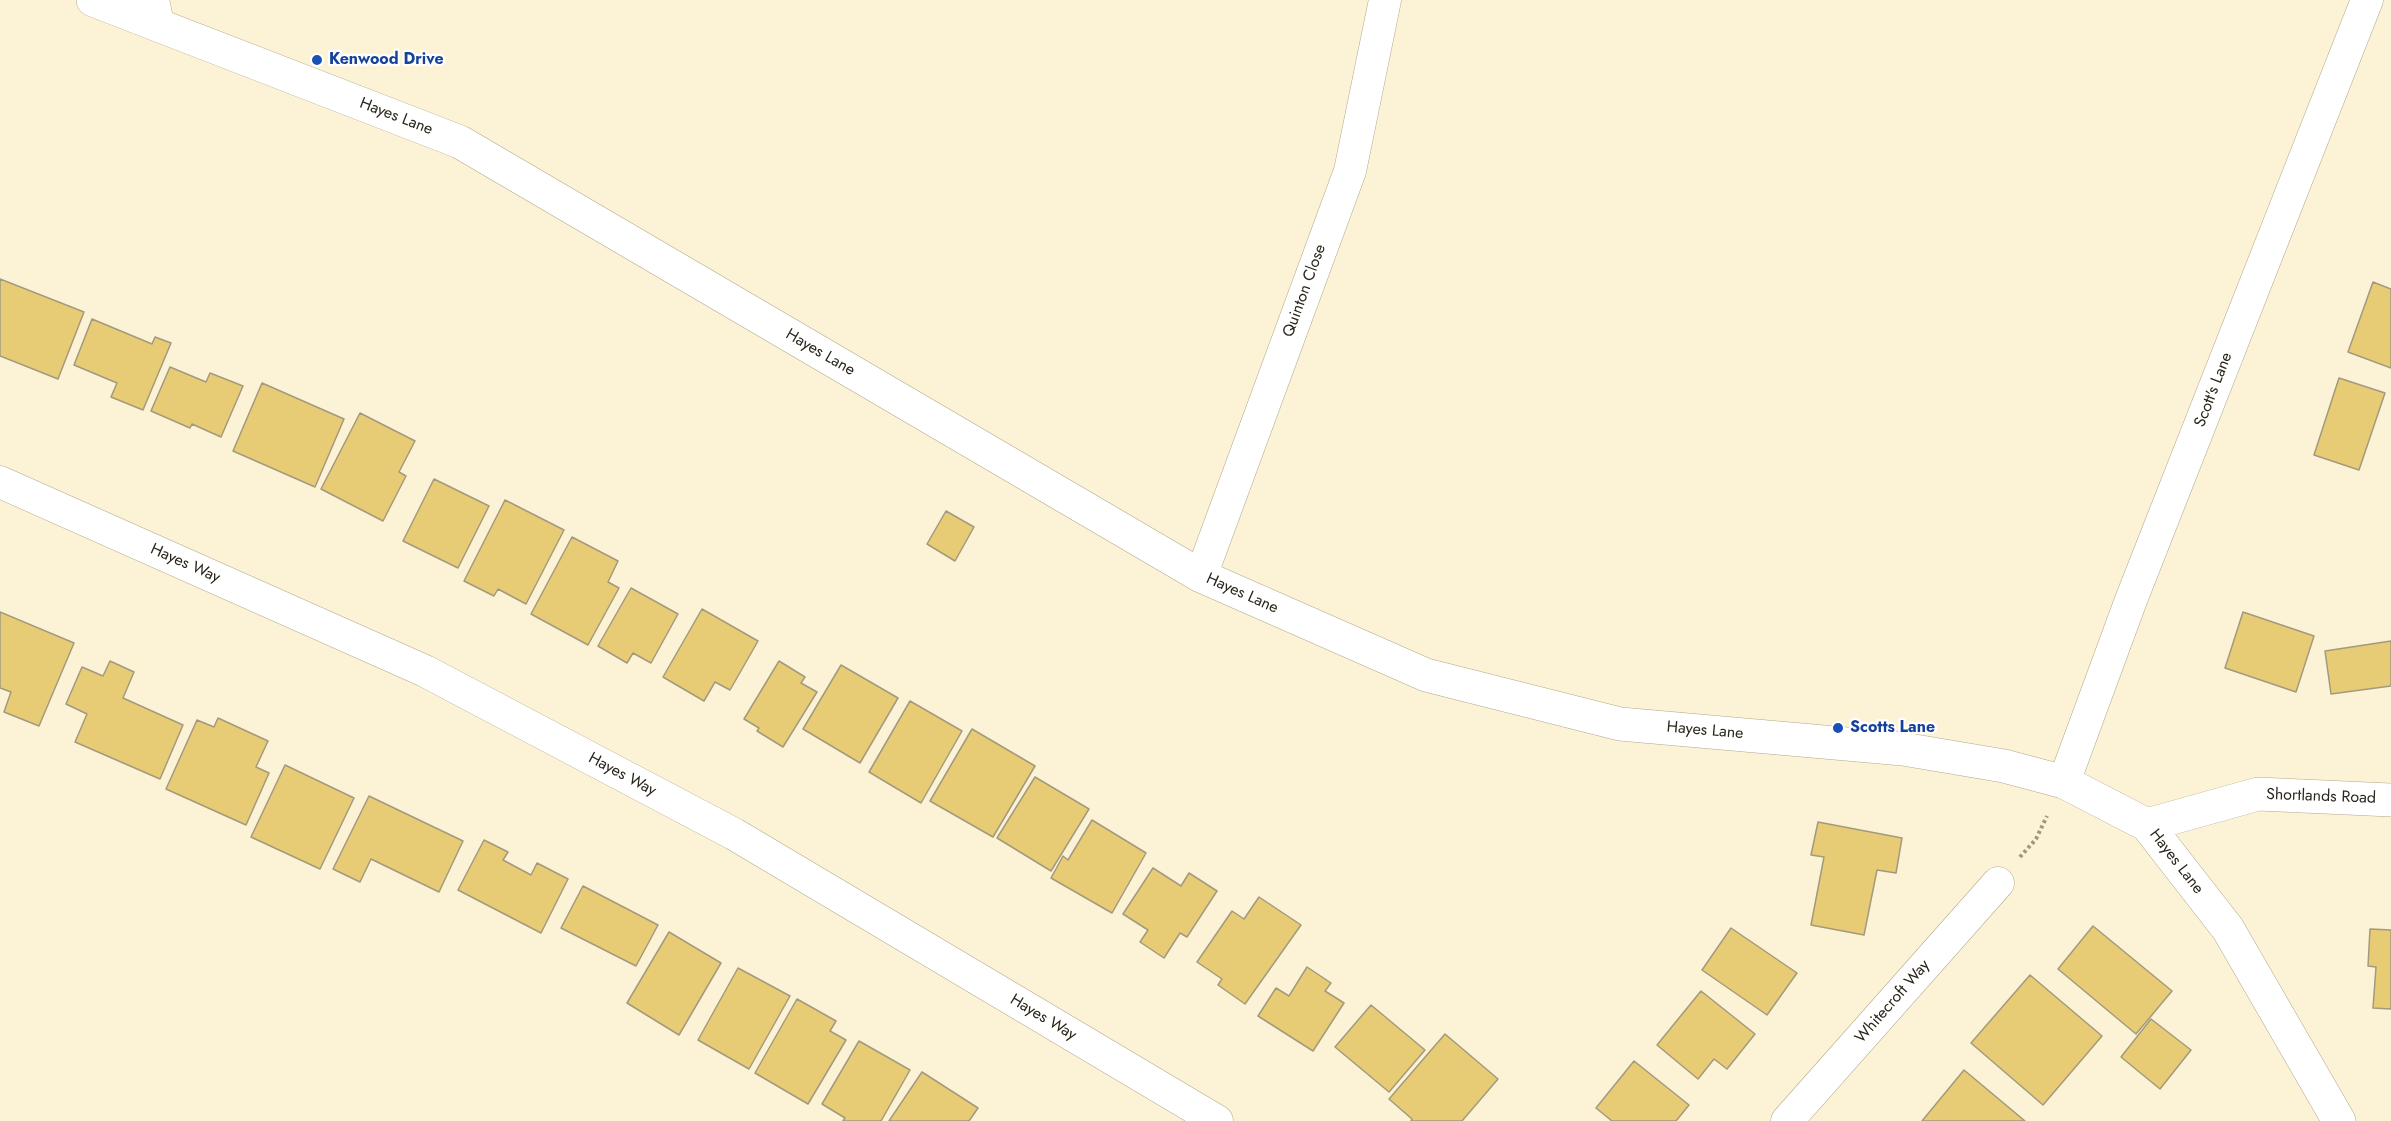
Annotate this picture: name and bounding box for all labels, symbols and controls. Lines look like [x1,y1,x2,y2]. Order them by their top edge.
place label: Kenwood Drive [329,50,444,70]
marker: Kenwood Drive [310,53,324,67]
street label: Hayes Lane [357,94,435,140]
street label: Quinton Close [1279,242,1331,340]
street label: Hayes Lane [782,325,858,381]
street label: Scott's Lane [2191,350,2237,430]
street label: Hayes Way [147,540,223,588]
street label: Hayes Lane [1203,570,1281,618]
street label: Hayes Lane [1666,718,1744,744]
place label: Scotts Lane [1850,718,1935,738]
marker: Scotts Lane [1831,721,1845,735]
street label: Hayes Way [585,749,659,801]
street label: Shortlands Road [2266,785,2376,809]
street label: Hayes Lane [2145,826,2207,898]
street label: Whitecroft Way [1852,956,1934,1048]
street label: Hayes Way [1006,991,1080,1045]

